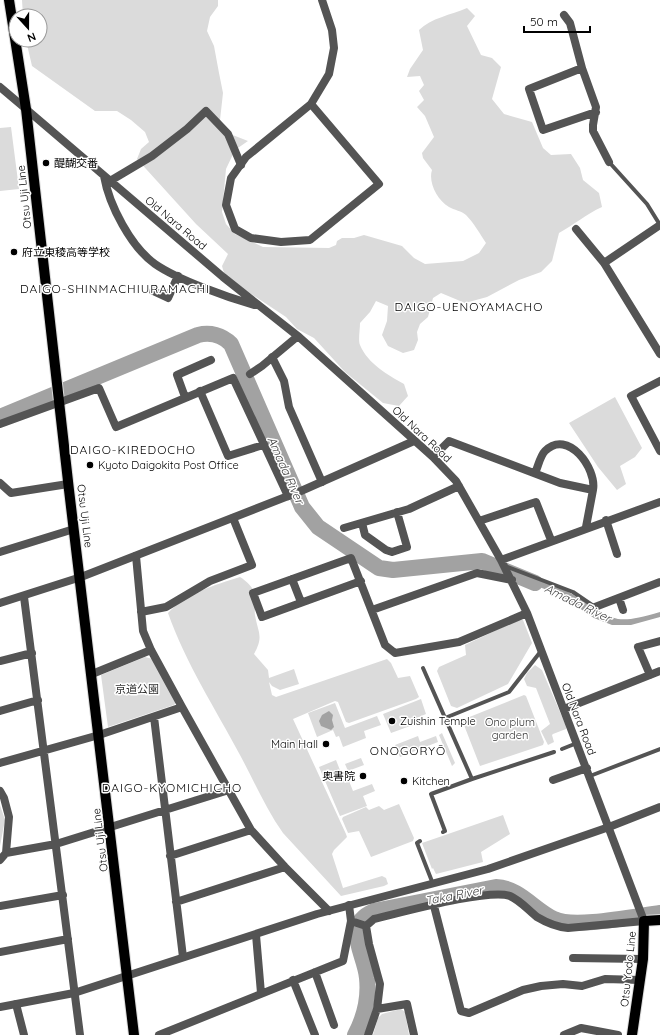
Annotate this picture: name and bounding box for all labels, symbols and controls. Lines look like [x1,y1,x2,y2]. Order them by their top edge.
north arrow [8,8,48,48]
scale bar [524,8,590,34]
text: 50 m [530,14,558,29]
text: N [25,29,38,45]
place label: 醍醐交番 [54,156,98,170]
marker: 醍醐交番 [41,158,51,168]
street label: Otsu Uji Line [14,165,34,229]
street label: Old Nara Road [142,193,210,253]
place label: 府立東稜高等学校 [22,245,110,259]
marker: 府立東稜高等学校 [9,247,19,257]
district label: DAIGO-SHINMACHIURAMACHI [20,281,210,296]
district label: DAIGO-UENOYAMACHO [395,299,543,314]
street label: Old Nara Road [389,403,455,465]
water label: Amada River [264,434,308,507]
district label: DAIGO-KIREDOCHO [70,442,196,457]
place label: Kyoto Daigokita Post Office [98,458,239,472]
marker: Kyoto Daigokita Post Office [85,460,95,470]
street label: Otsu Uji Line [74,484,96,548]
water label: Amada River [542,580,615,626]
street label: Old Nara Road [559,681,599,757]
park label: 京道公園 [115,682,159,696]
place label: Zuishin Temple [400,714,476,728]
park label: Ono plum garden [485,715,535,742]
marker: Zuishin Temple [387,716,397,726]
place label: Main Hall [271,737,318,751]
marker: Main Hall [321,739,331,749]
district label: ONOGORYŌ [370,743,446,758]
place label: 奥書院 [322,769,355,783]
marker: 奥書院 [358,771,368,781]
place label: Kitchen [412,774,450,788]
marker: Kitchen [399,776,409,786]
district label: DAIGO-KYOMICHICHO [102,780,242,795]
street label: Otsu Uji Line [89,808,111,872]
water label: Taka River [424,882,486,908]
street label: Otsu Yodo Line [617,930,639,1008]

